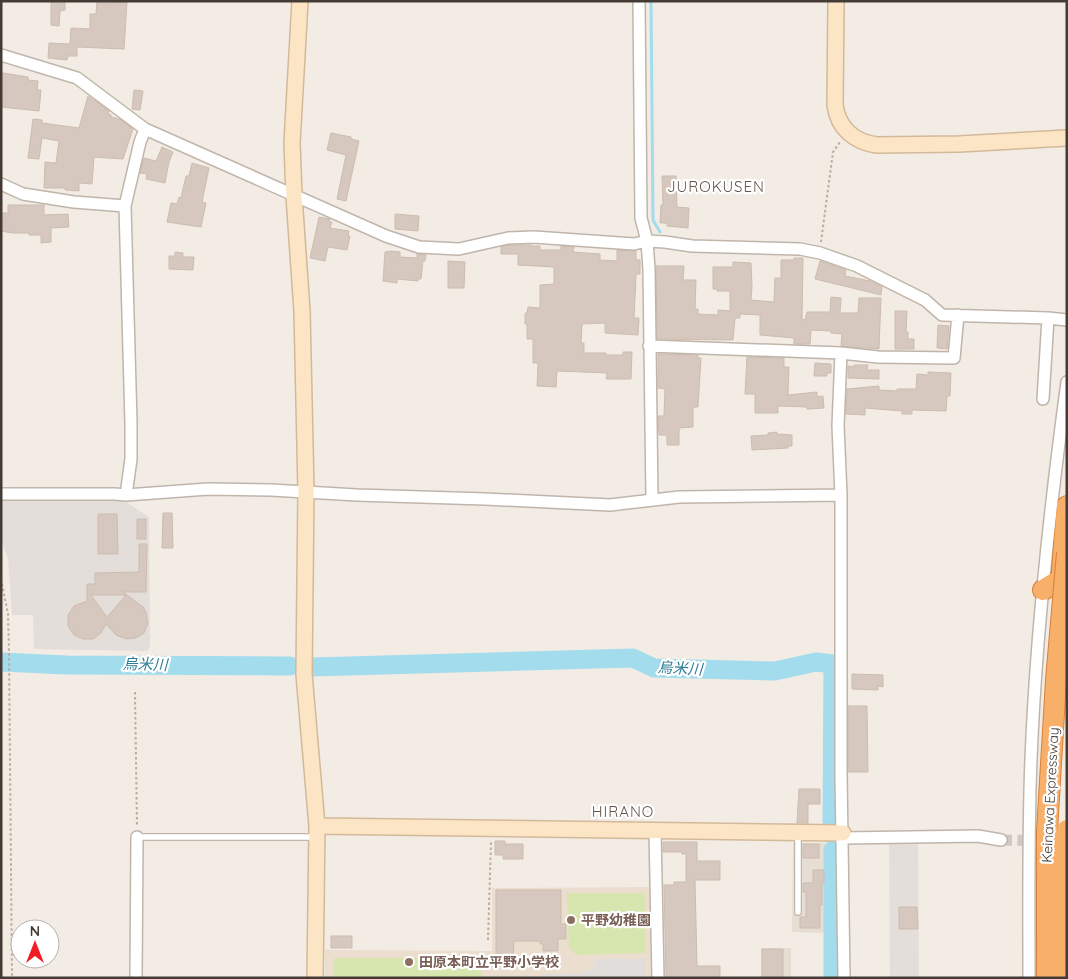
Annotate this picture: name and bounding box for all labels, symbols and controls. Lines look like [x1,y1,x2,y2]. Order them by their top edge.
district label: JUROKUSEN [667,177,765,196]
water label: 烏米川 [122,654,170,674]
water label: 烏米川 [657,657,705,679]
street label: Keinawa Expressway [1037,727,1063,863]
district label: HIRANO [592,802,654,821]
place label: 平野幼稚園 [581,911,651,929]
marker: 平野幼稚園 [565,914,577,926]
north arrow [10,919,60,969]
text: N [30,922,40,940]
place label: 田原本町立平野小学校 [419,953,559,971]
marker: 田原本町立平野小学校 [403,956,415,968]

